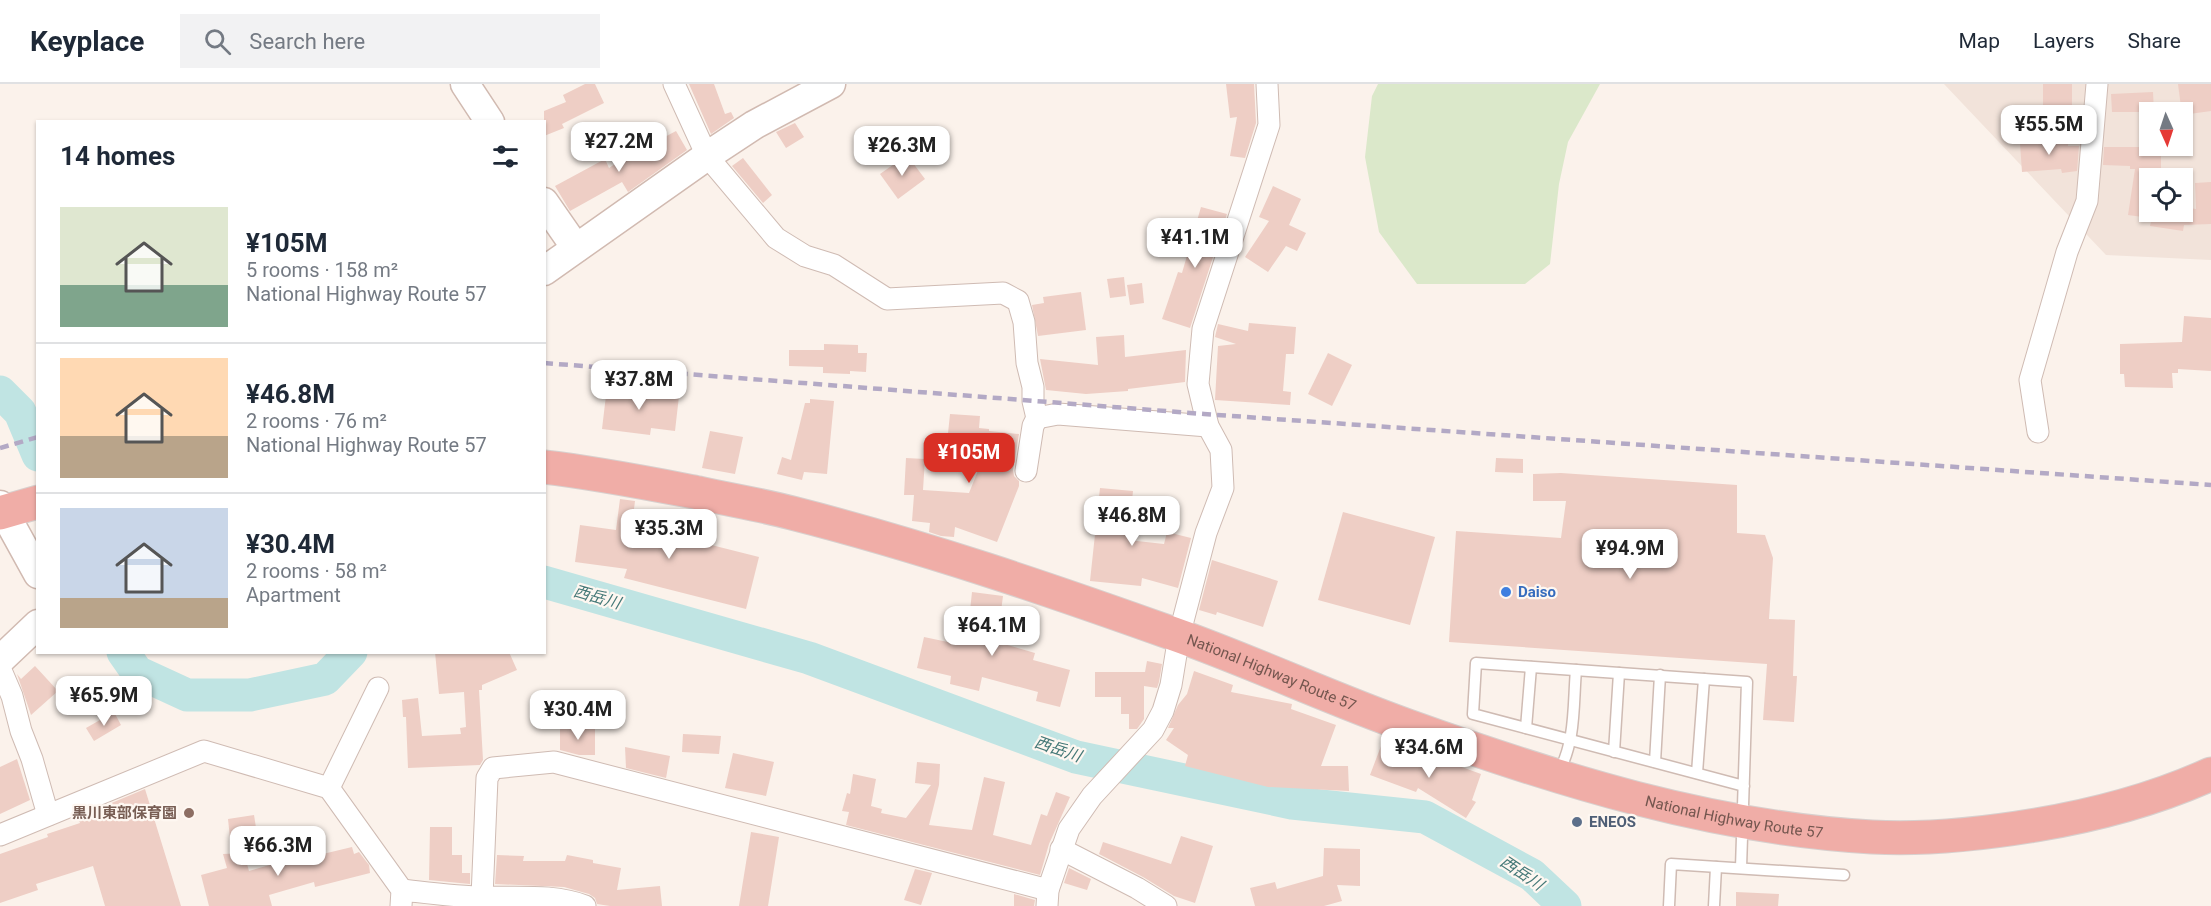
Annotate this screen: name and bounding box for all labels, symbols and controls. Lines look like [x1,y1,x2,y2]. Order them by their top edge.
search box [180,14,600,68]
text: Keyplace [30,25,144,58]
icon: search [201,25,234,58]
text: Search here [249,29,365,54]
text: Map [1958,29,2000,53]
text: Layers [2033,29,2094,53]
text: Share [2127,29,2181,53]
north arrow [2139,102,2193,156]
map controls [2139,102,2193,222]
pin: ¥55.5M [2000,105,2098,156]
text: ¥55.5M [2015,112,2083,136]
pin: ¥27.2M [570,122,668,173]
pin: ¥26.3M [853,126,951,177]
text: ¥27.2M [585,129,653,153]
text: ¥26.3M [868,133,936,157]
icon: filters [489,140,522,173]
text: 14 homes [60,141,175,171]
button: locate [2139,168,2193,222]
pin: ¥41.1M [1146,218,1244,269]
text: ¥41.1M [1161,225,1229,249]
text: ¥105M [246,228,327,258]
icon: home [108,231,180,303]
text: 5 rooms · 158 m² [246,258,398,282]
text: National Highway Route 57 [246,282,487,306]
pin: ¥37.8M [590,360,688,411]
text: ¥37.8M [605,367,673,391]
text: ¥46.8M [246,379,335,409]
icon: home [108,382,180,454]
text: 2 rooms · 76 m² [246,409,387,433]
text: National Highway Route 57 [246,433,487,457]
pin: ¥105M [927,433,1011,484]
text: ¥105M [938,440,1000,464]
pin: ¥46.8M [1083,496,1181,547]
text: ¥46.8M [1098,503,1166,527]
pin: ¥35.3M [620,509,718,560]
text: ¥35.3M [635,516,703,540]
text: ¥30.4M [246,529,335,559]
pin: ¥94.9M [1581,529,1679,580]
icon: home [108,532,180,604]
text: ¥94.9M [1596,536,1664,560]
text: 2 rooms · 58 m² [246,559,387,583]
water label: 西岳川 [571,581,625,613]
text: Apartment [246,583,341,607]
place label: Daiso [1518,583,1556,601]
marker: Daiso [1499,585,1513,599]
pin: ¥64.1M [943,606,1041,657]
text: ¥64.1M [958,613,1026,637]
street label: National Highway Route 57 [1184,630,1359,715]
pin: ¥65.9M [55,676,153,727]
text: ¥65.9M [70,683,138,707]
pin: ¥30.4M [529,690,627,741]
text: ¥30.4M [544,697,612,721]
pin: ¥34.6M [1380,728,1478,779]
water label: 西岳川 [1032,732,1086,766]
text: ¥34.6M [1395,735,1463,759]
street label: National Highway Route 57 [1643,792,1824,842]
place label: 黒川東部保育園 [72,804,177,822]
marker: 黒川東部保育園 [182,806,196,820]
place label: ENEOS [1589,813,1636,831]
marker: ENEOS [1570,815,1584,829]
pin: ¥66.3M [229,826,327,877]
text: ¥66.3M [244,833,312,857]
water label: 西岳川 [1497,852,1549,895]

